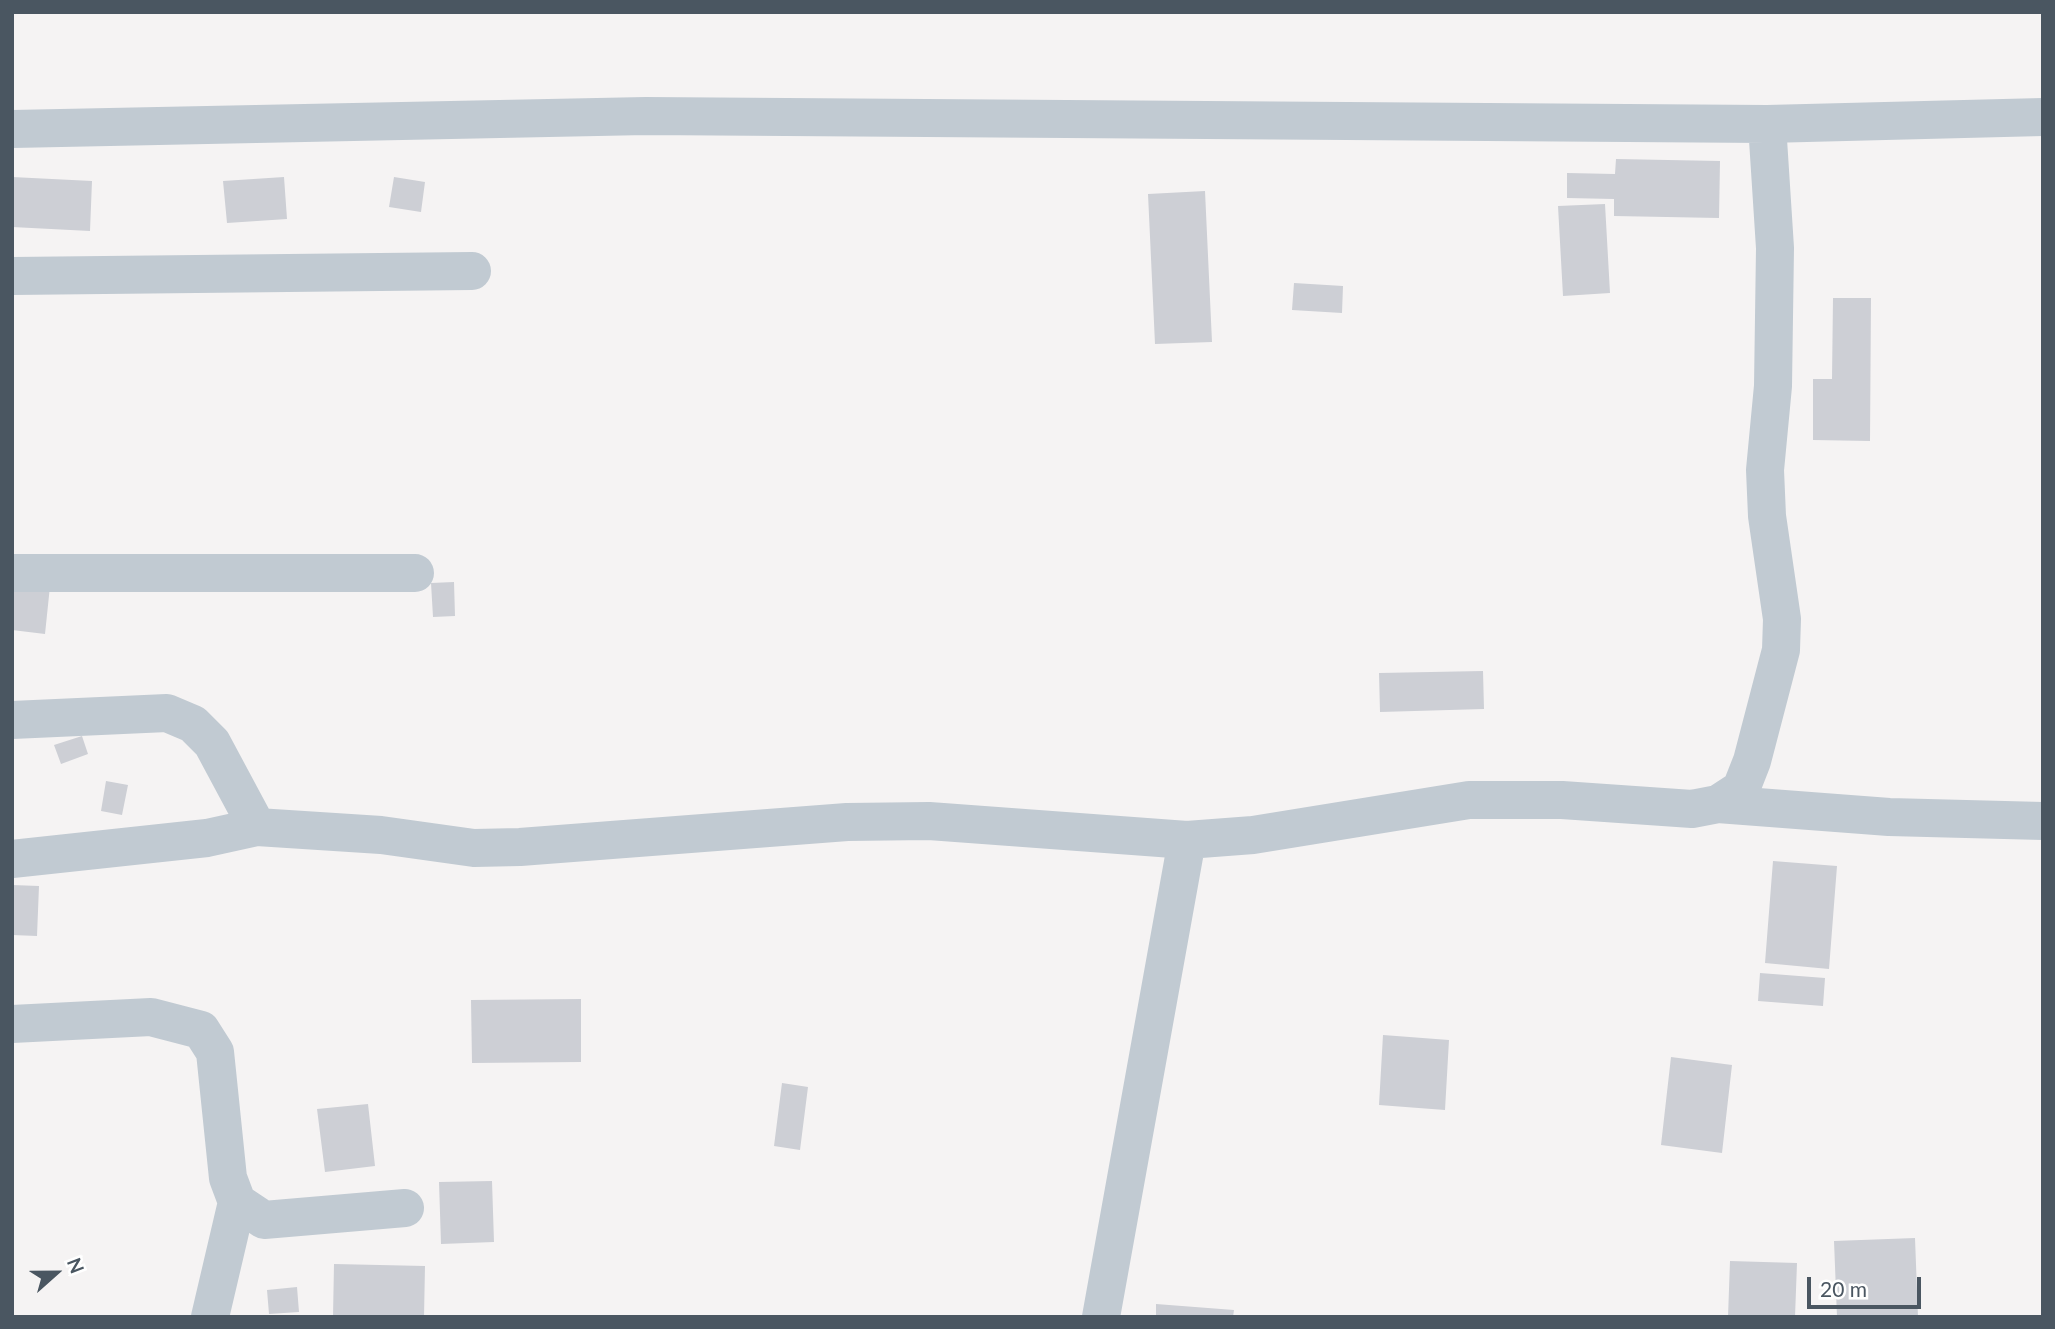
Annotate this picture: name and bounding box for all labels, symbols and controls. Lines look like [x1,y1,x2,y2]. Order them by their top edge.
north arrow [21,1238,91,1308]
text: N [63,1254,89,1276]
scale bar [1810,1262,1924,1306]
text: 20 m [1820,1276,1867,1301]

